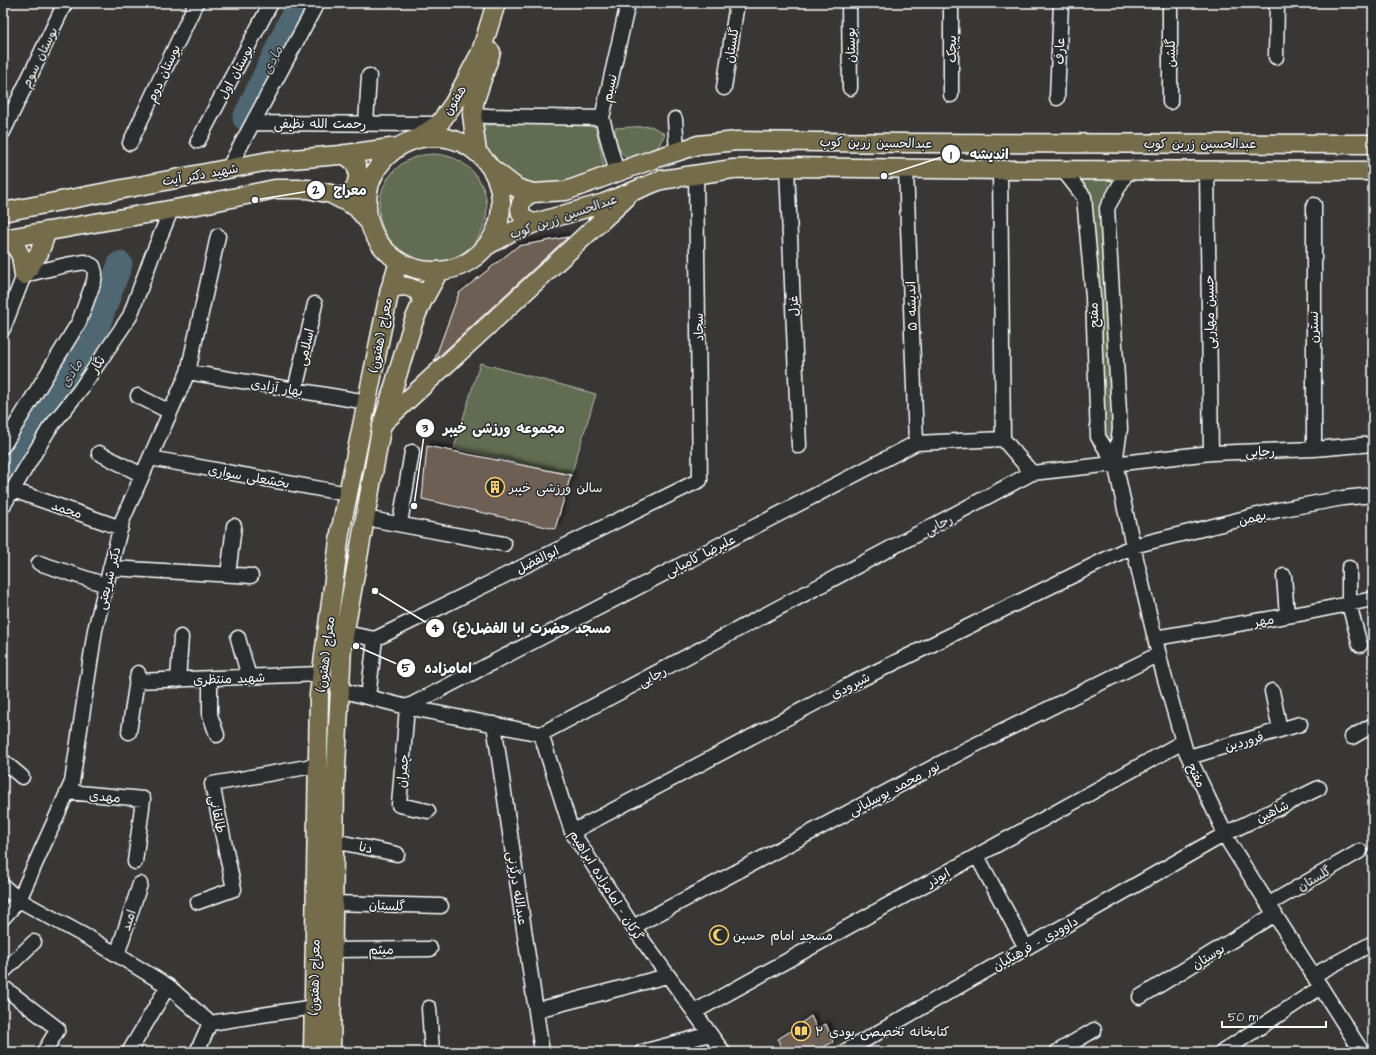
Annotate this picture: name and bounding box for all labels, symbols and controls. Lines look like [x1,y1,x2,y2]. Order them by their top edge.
street label: بوستان سوم [17,24,63,91]
street label: گلستان [720,25,744,65]
street label: بوستان [842,27,860,63]
street label: پیچک [943,35,961,63]
street label: عارف [1051,37,1069,65]
street label: گلشن [1162,38,1180,68]
street label: بوستان دوم [143,42,186,106]
street label: بوستان اول [214,42,258,103]
water label: مادی [257,42,289,78]
street label: نسیم [598,72,623,104]
street label: هفتون [439,82,471,119]
street label: رحمت الله نظیفی [274,115,366,133]
street label: عبدالحسین زرین کوب [820,133,932,153]
street label: عبدالحسین زرین کوب [1144,135,1256,153]
callout: اندیشه [941,141,1016,167]
text: اندیشه [969,145,1009,165]
text: 1 [950,147,952,164]
street label: شهید دکتر آیت [161,159,240,191]
callout: معراج [306,177,375,203]
text: معراج [333,181,367,201]
text: 2 [312,182,320,199]
street label: عبدالحسین زرین کوب [507,190,619,244]
street label: حسین مهاربی [1200,275,1220,349]
street label: اندیشه ۵ [902,281,922,331]
street label: غزل [784,295,804,317]
street label: معراج (هفتون) [365,296,397,374]
street label: مفتح [1085,302,1103,328]
street label: نسترن [1305,311,1323,343]
street label: سجاد [690,313,708,341]
street label: اسلامی [293,327,319,368]
street label: نگار [85,353,110,377]
water label: مادی [56,355,89,391]
street label: بهار آزادی [250,375,304,401]
callout: مجموعه ورزشی خیبر [415,415,572,441]
text: مجموعه ورزشی خیبر [441,419,565,439]
text: 3 [421,420,429,437]
street label: رجایی [1245,442,1275,462]
street label: بخشعلی سواری [207,461,291,493]
building icon: سالن ورزشی خیبر [484,476,506,498]
place label: سالن ورزشی خیبر [508,479,603,497]
street label: محمد [49,496,84,524]
street label: بهمن [1236,506,1268,530]
street label: رجایی [921,510,956,540]
street label: علیرضا کامیابی [662,530,739,581]
street label: ابوالفضل [513,542,562,578]
street label: دکتر شریعتی [92,545,125,612]
street label: مهر [1252,610,1275,632]
street label: معراج (هفتون) [312,615,340,693]
callout: مسجد حضرت ابا الفضل(ع) [425,615,619,641]
text: مسجد حضرت ابا الفضل(ع) [452,619,611,639]
text: 4 [431,620,440,637]
callout: امامزاده [396,655,480,681]
text: امامزاده [424,659,472,679]
text: 5 [402,660,411,677]
street label: رجایی [635,662,670,692]
street label: شیرودی [828,668,873,703]
street label: شهید منتظری [193,669,265,689]
street label: فروردین [1223,728,1266,756]
street label: چمران [393,753,413,789]
street label: نور محمد یوسلیانی [846,757,943,821]
street label: مفتح [1182,760,1210,791]
street label: مهدی [88,787,121,807]
street label: طالقانی [204,793,230,835]
street label: شاهین [1253,796,1292,828]
street label: گرکان - امامزاده ابراهیم [564,827,648,945]
street label: دنا [357,838,374,858]
street label: عبدالله درگزنی [502,850,532,926]
street label: گلستان [1294,862,1335,896]
street label: ابوذر [923,864,953,892]
street label: گلستان [368,896,406,916]
street label: امید [117,907,141,933]
street label: داوودی - فرهنگیان [990,912,1081,976]
mosque icon: مسجد امام حسین [708,924,730,946]
place label: مسجد امام حسین [733,927,833,946]
street label: معراج (هفتون) [305,939,325,1015]
street label: بوستان [1189,940,1228,974]
street label: میثم [368,941,394,960]
scale bar [1222,1003,1326,1029]
text: 50 m [1228,1009,1259,1026]
library icon: کتابخانه تخصصی یودی ۲ [790,1020,812,1042]
place label: کتابخانه تخصصی یودی ۲ [815,1023,950,1041]

